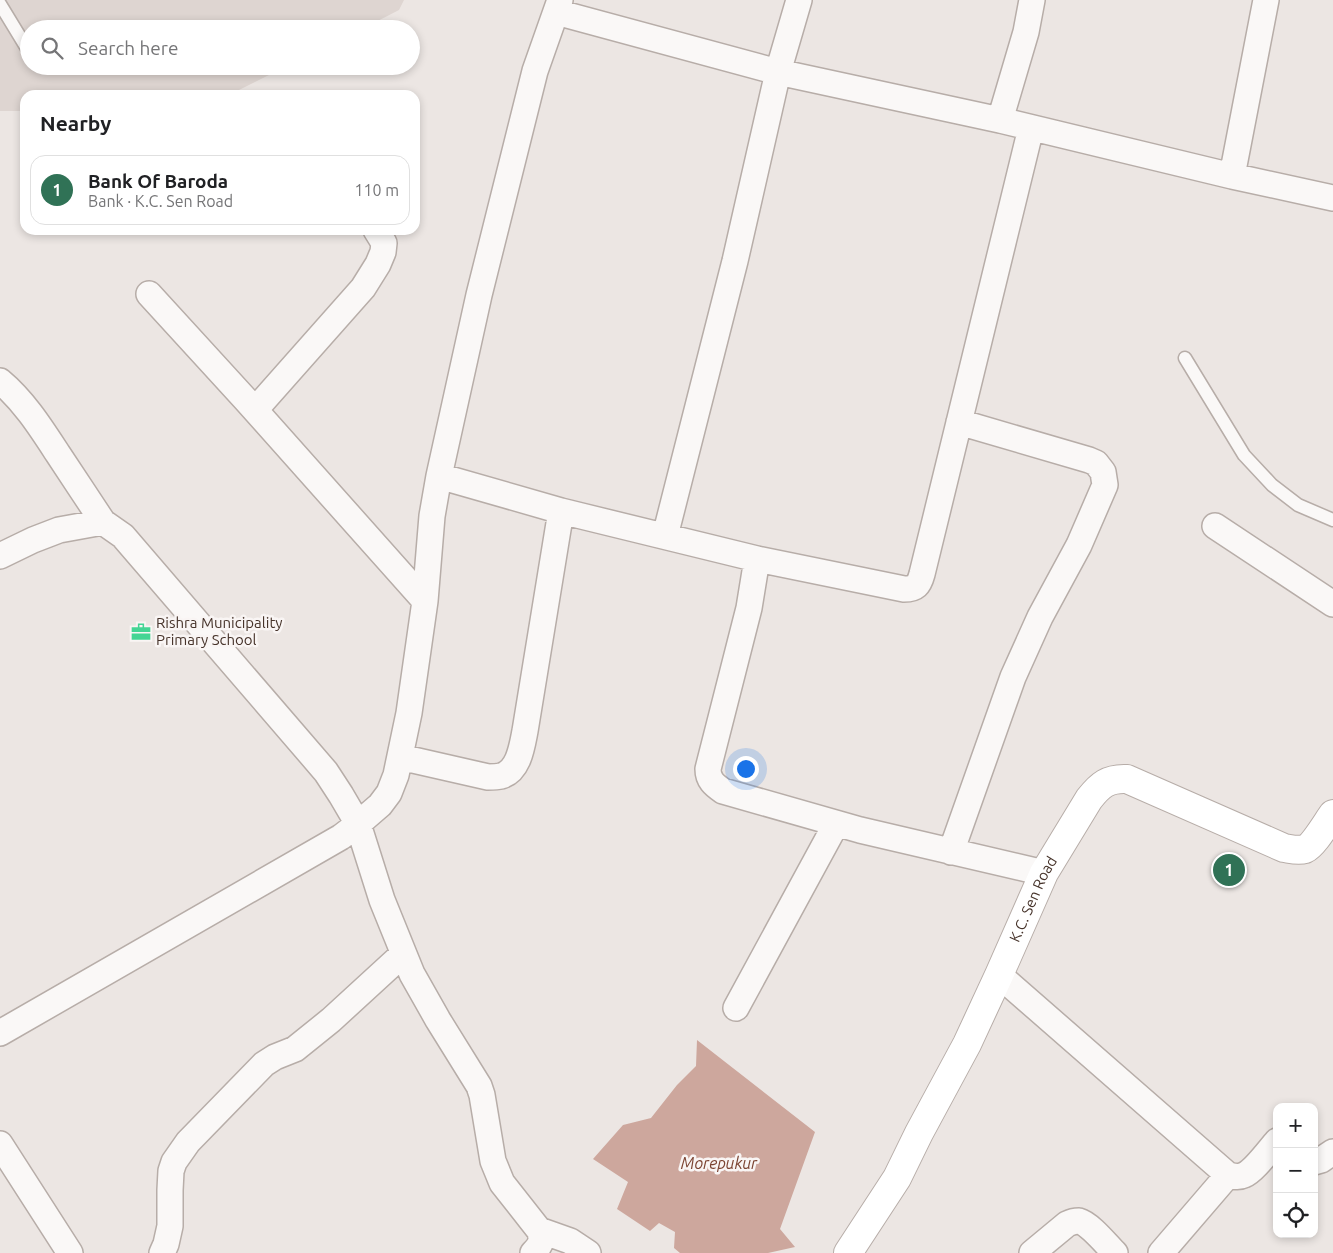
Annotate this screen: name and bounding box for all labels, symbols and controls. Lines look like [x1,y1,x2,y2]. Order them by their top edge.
search box [20,20,420,75]
icon: search [38,34,66,62]
text: Search here [78,37,178,59]
text: Nearby [40,111,111,135]
text: Bank Of Baroda [88,170,228,192]
text: 1 [52,181,62,199]
text: 110 m [354,181,399,199]
text: Bank · K.C. Sen Road [88,192,233,210]
place label: Rishra Municipality Primary School [156,614,283,648]
office icon: Rishra Municipality Primary School [130,621,152,643]
your location [733,756,759,782]
pin: 1 [1213,851,1245,889]
street label: K.C. Sen Road [1006,853,1060,944]
map controls [1273,1103,1318,1238]
button: + [1273,1103,1318,1148]
button: − [1273,1148,1318,1193]
water label: Morepukur [681,1154,758,1172]
button: locate [1273,1193,1318,1238]

